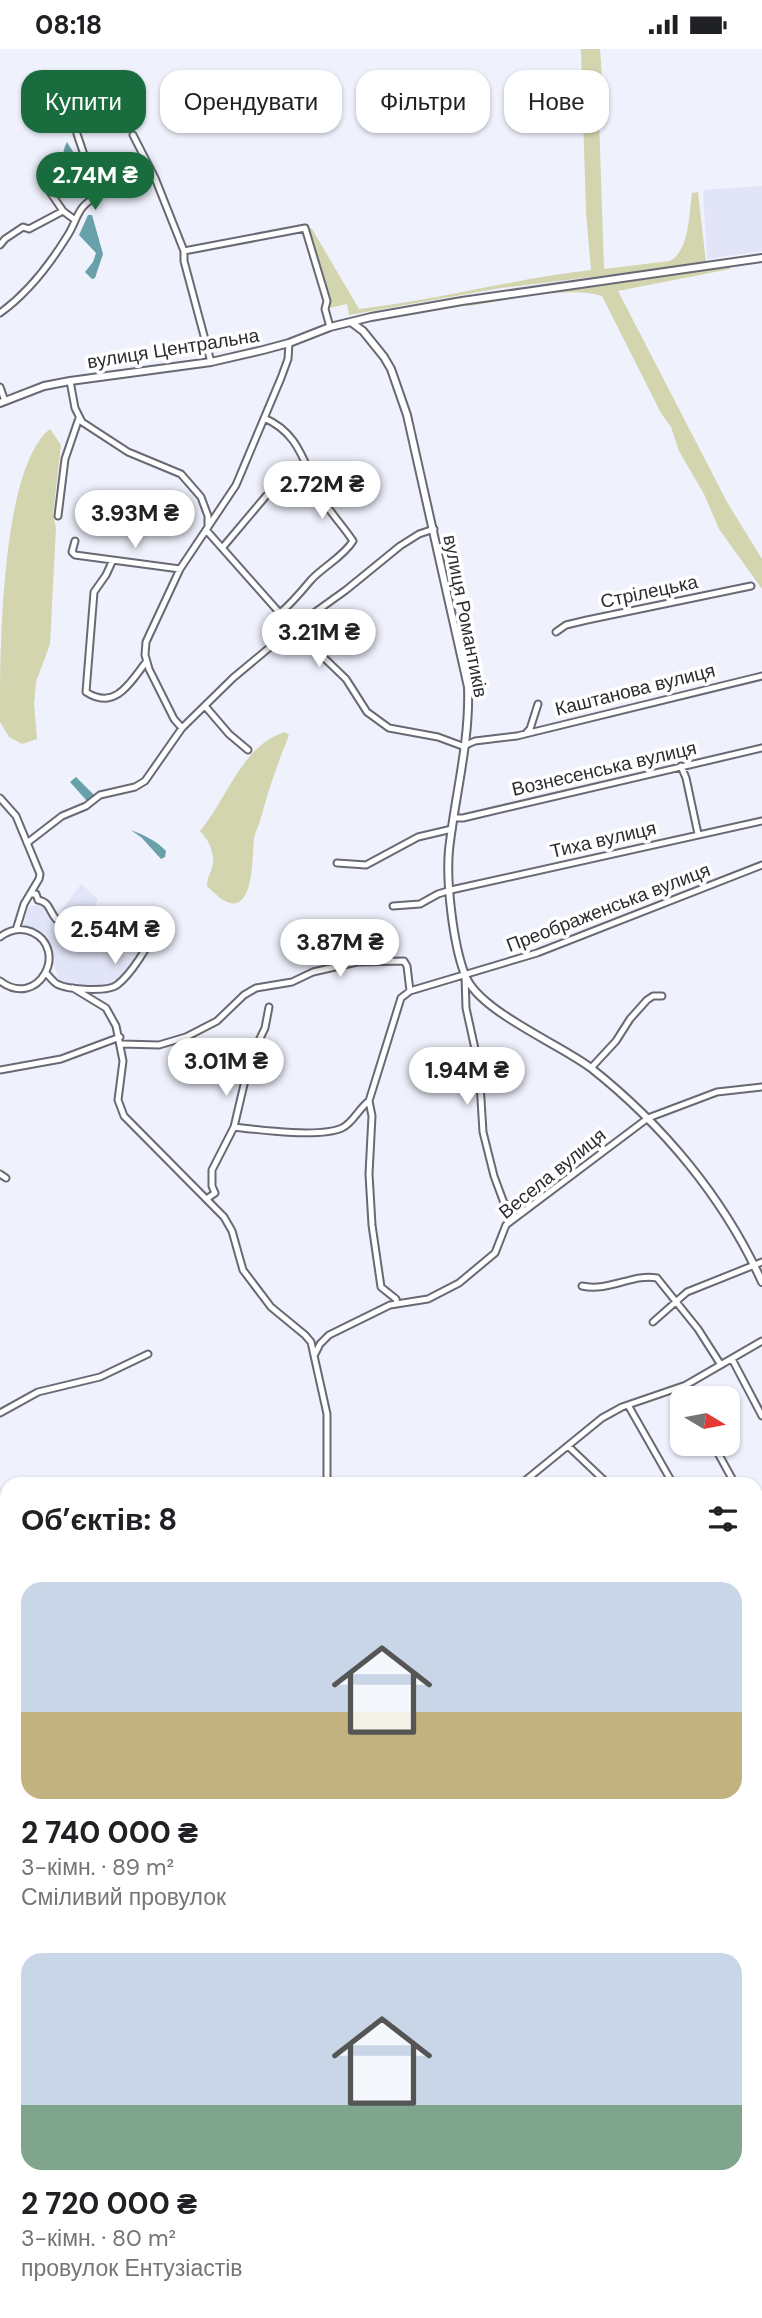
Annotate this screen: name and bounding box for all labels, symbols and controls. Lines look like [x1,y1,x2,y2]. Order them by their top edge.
text: 08:18 [35,8,102,42]
chip: Купити [21,70,146,133]
chip: Орендувати [160,70,342,133]
chip: Фільтри [356,70,490,133]
chip: Нове [504,70,609,133]
pin: 2.74M ₴ [30,153,160,212]
text: 2.74M ₴ [52,160,138,190]
street label: вулиця Центральна [85,322,261,374]
pin: 2.72M ₴ [257,461,387,521]
text: 2.72M ₴ [280,469,364,499]
pin: 3.93M ₴ [70,491,200,550]
text: 3.93M ₴ [91,498,179,528]
street label: вулиця Романтиків [437,533,494,700]
street label: Стрілецька [598,569,701,614]
pin: 3.21M ₴ [254,609,384,669]
text: 3.21M ₴ [278,617,360,647]
street label: Каштанова вулиця [552,658,718,721]
street label: Вознесенська вулиця [509,735,699,802]
street label: Тиха вулиця [548,815,659,864]
street label: Преображенська вулиця [503,857,714,958]
pin: 2.54M ₴ [50,907,180,966]
text: 2.54M ₴ [70,914,160,944]
pin: 3.87M ₴ [275,919,405,979]
text: 3.87M ₴ [296,927,384,957]
pin: 3.01M ₴ [161,1039,291,1098]
text: 3.01M ₴ [184,1046,268,1076]
pin: 1.94M ₴ [402,1047,532,1107]
text: 1.94M ₴ [425,1055,509,1085]
street label: Весела вулиця [494,1122,611,1224]
north arrow [670,1386,740,1456]
map controls [670,1386,740,1456]
text: Об’єктів: 8 [21,1500,177,1539]
icon: filters [704,1500,742,1538]
icon: home [319,1627,445,1753]
text: 2 740 000 ₴ [21,1813,198,1852]
text: 3-кімн. · 89 m² [21,1852,174,1882]
text: Сміливий провулок [21,1882,226,1912]
icon: home [319,1998,445,2124]
text: 2 720 000 ₴ [21,2184,197,2223]
text: 3-кімн. · 80 m² [21,2223,176,2253]
text: провулок Ентузіастів [21,2253,243,2283]

